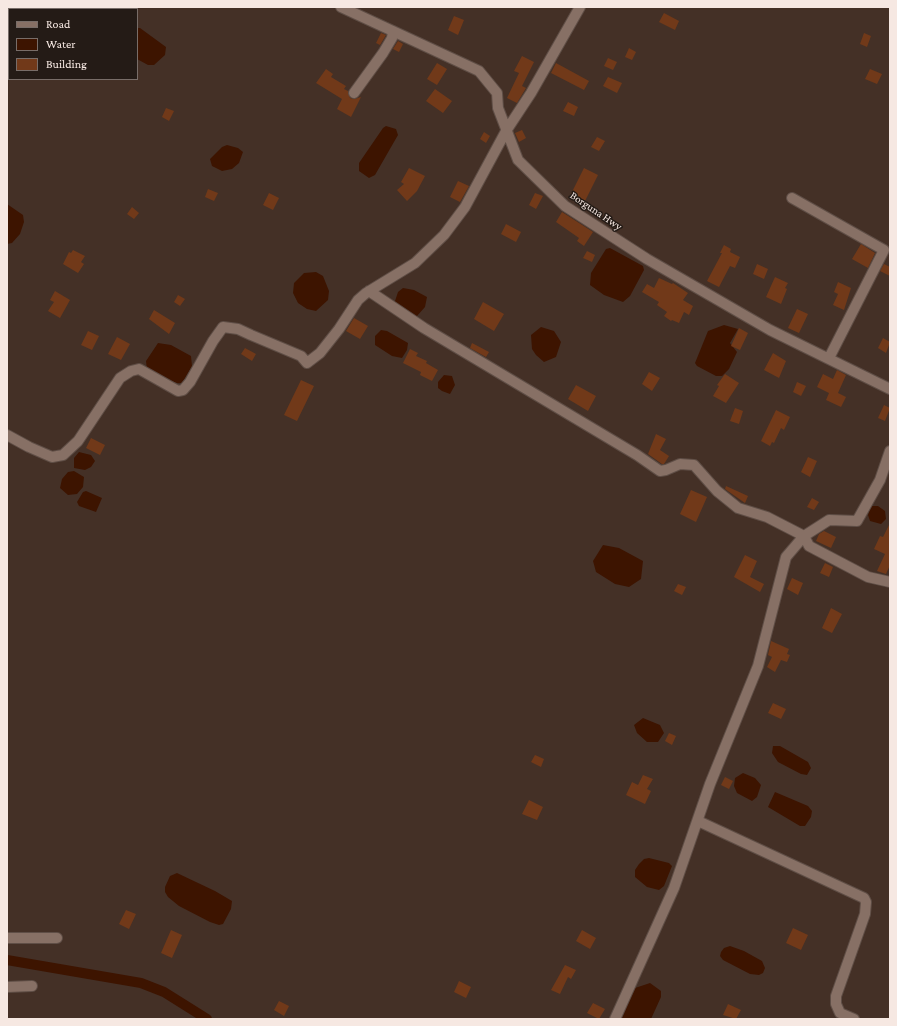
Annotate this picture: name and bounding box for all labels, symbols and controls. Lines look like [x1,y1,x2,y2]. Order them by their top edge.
legend [8,8,138,80]
text: Road [46,17,70,31]
text: Water [46,37,75,51]
text: Building [46,57,87,71]
street label: Borguna Hwy [567,189,625,233]

